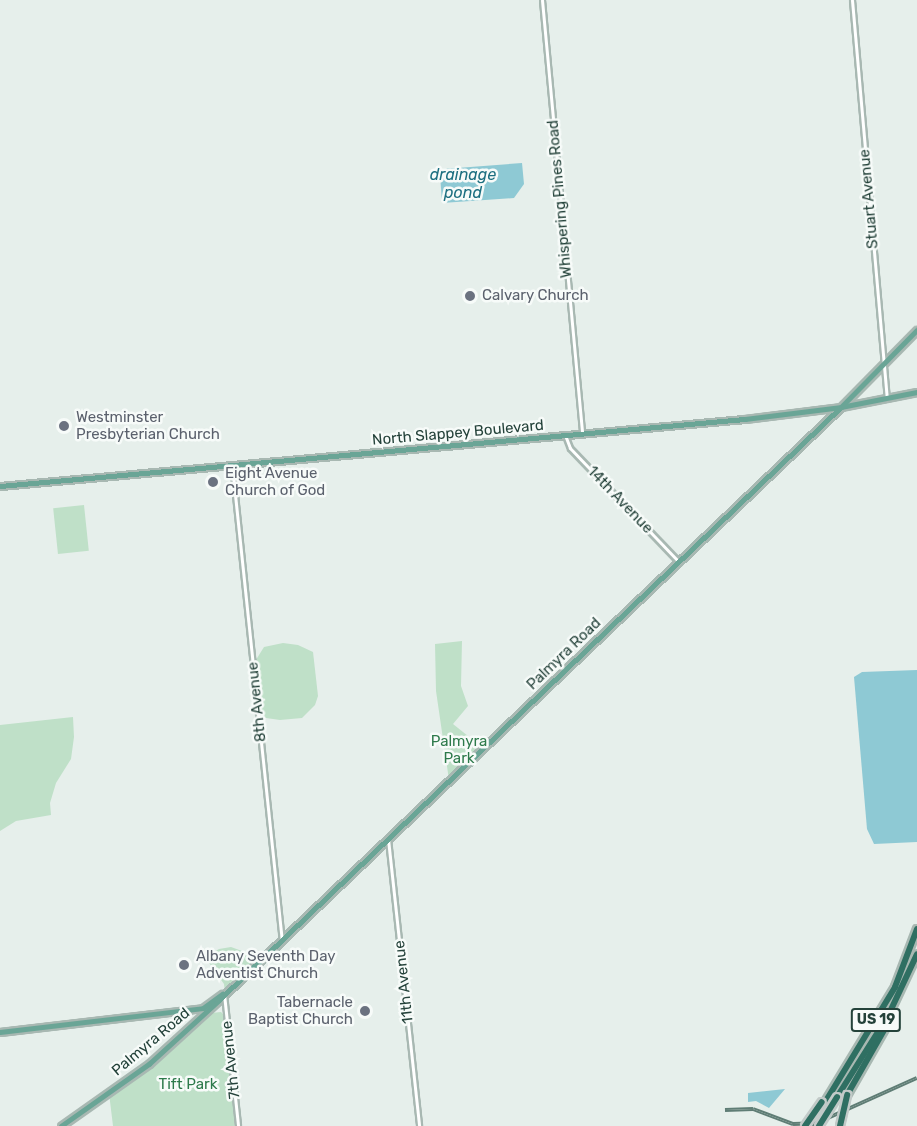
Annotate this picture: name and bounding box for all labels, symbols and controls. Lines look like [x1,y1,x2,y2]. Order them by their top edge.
street label: Whispering Pines Road [544,119,576,279]
street label: Stuart Avenue [856,148,882,250]
water label: drainage pond [430,165,496,203]
place label: Calvary Church [482,287,589,305]
marker: Calvary Church [463,289,477,303]
place label: Westminster Presbyterian Church [76,408,220,443]
street label: North Slappey Boulevard [371,417,545,449]
marker: Westminster Presbyterian Church [57,419,71,433]
street label: 14th Avenue [583,462,657,538]
place label: Eight Avenue Church of God [225,464,326,499]
marker: Eight Avenue Church of God [206,475,220,489]
street label: Palmyra Road [523,614,605,694]
street label: 8th Avenue [244,661,270,743]
park label: Palmyra Park [431,732,487,767]
street label: 11th Avenue [391,939,417,1025]
place label: Albany Seventh Day Adventist Church [196,947,336,982]
marker: Albany Seventh Day Adventist Church [177,958,191,972]
place label: Tabernacle Baptist Church [248,993,353,1028]
street label: Palmyra Road [108,1004,194,1080]
marker: Tabernacle Baptist Church [358,1004,372,1018]
road number: US 19 [850,1009,902,1031]
street label: 7th Avenue [218,1020,244,1100]
park label: Tift Park [159,1076,217,1094]

